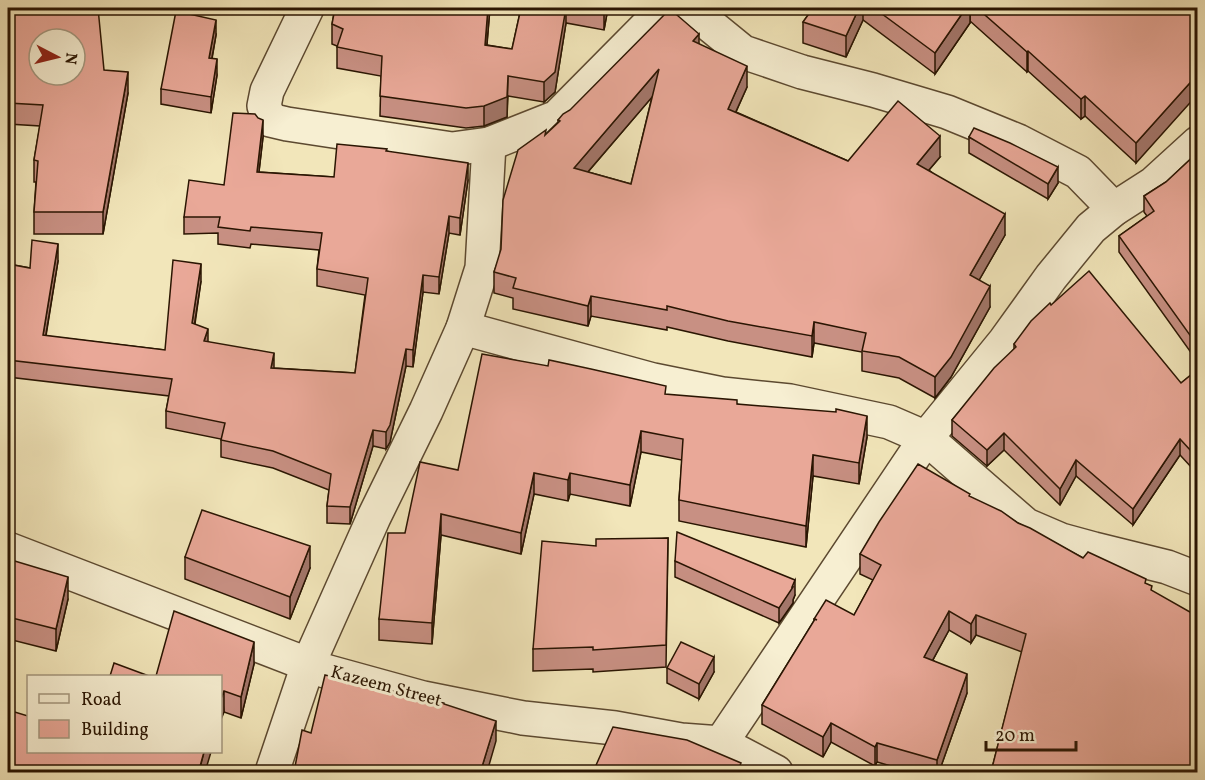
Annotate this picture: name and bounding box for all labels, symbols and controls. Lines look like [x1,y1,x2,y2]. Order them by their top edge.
north arrow [27,27,87,87]
text: N [58,51,82,66]
street label: Kazeem Street [328,660,444,714]
legend [27,675,222,753]
text: Road [81,688,122,713]
scale bar [986,714,1076,752]
text: Building [81,718,149,743]
text: 20 m [995,724,1035,749]

